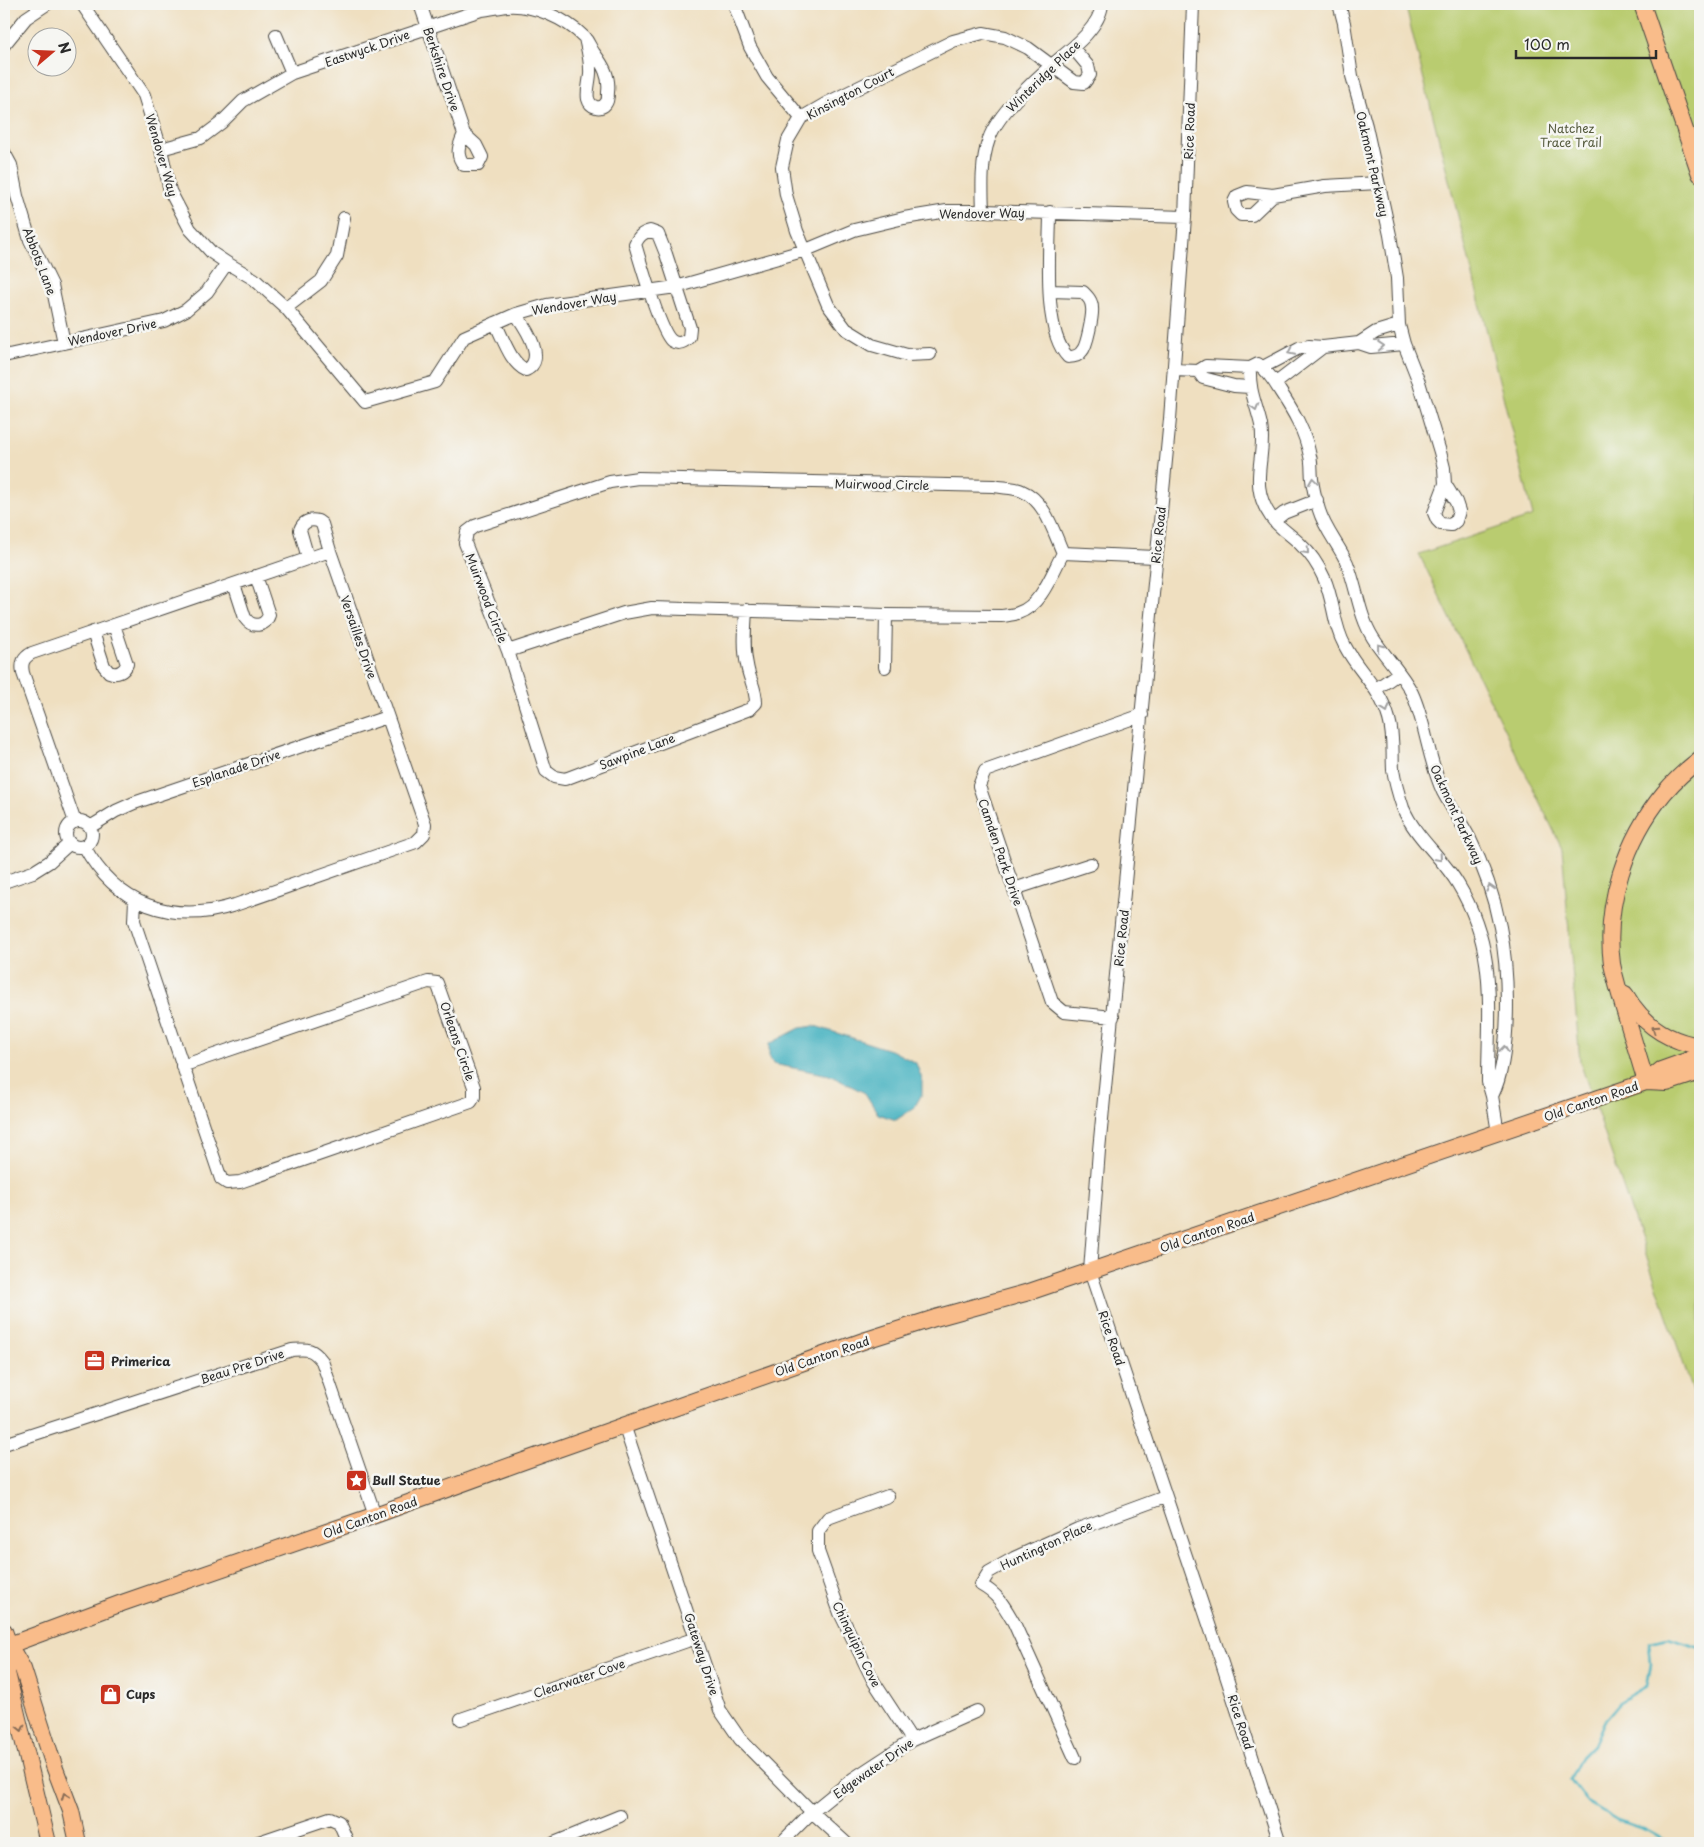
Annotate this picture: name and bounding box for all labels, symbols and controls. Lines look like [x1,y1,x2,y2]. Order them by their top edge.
street label: Berkshire Drive [419,24,465,114]
street label: Eastwyck Drive [322,25,412,71]
north arrow [28,28,78,78]
scale bar [1516,28,1656,60]
text: 100 m [1524,32,1570,55]
street label: Winteridge Place [1002,36,1084,116]
text: N [53,39,76,56]
street label: Kinsington Court [803,62,897,124]
street label: Rice Road [1179,102,1199,160]
street label: Oakmont Parkway [1352,109,1394,219]
street label: Wendover Way [142,111,183,199]
park label: Natchez Trace Trail [1540,119,1602,151]
street label: Wendover Way [939,203,1025,223]
street label: Abbots Lane [19,224,61,298]
street label: Wendover Way [530,287,618,319]
street label: Wendover Drive [66,314,158,350]
one-way arrow [1377,341,1385,352]
one-way arrow [1287,345,1296,356]
one-way arrow [1250,402,1260,410]
street label: Muirwood Circle [834,474,930,494]
one-way arrow [1308,477,1319,485]
street label: Rice Road [1146,506,1170,564]
one-way arrow [1300,545,1309,554]
street label: Muirwood Circle [462,550,512,646]
street label: Versailles Drive [336,593,382,681]
one-way arrow [1377,644,1385,653]
one-way arrow [1380,705,1390,713]
street label: Sawpine Lane [596,728,678,774]
street label: Esplanade Drive [189,744,283,792]
street label: Oakmont Parkway [1426,761,1488,867]
street label: Camden Park Drive [974,796,1028,908]
one-way arrow [1433,852,1442,861]
one-way arrow [1486,885,1496,893]
street label: Rice Road [1109,909,1133,967]
street label: Orleans Circle [436,999,480,1083]
one-way arrow [1651,1026,1661,1035]
one-way arrow [1498,1044,1509,1052]
street label: Old Canton Road [1541,1076,1641,1126]
street label: Old Canton Road [1157,1207,1257,1257]
street label: Rice Road [1094,1308,1130,1368]
street label: Old Canton Road [772,1331,872,1381]
street label: Beau Pre Drive [198,1344,286,1388]
office icon: Primerica [83,1349,107,1373]
place label: Primerica [111,1352,171,1370]
place icon: Bull Statue [344,1468,368,1492]
place label: Bull Statue [372,1471,441,1489]
street label: Old Canton Road [320,1492,420,1542]
street label: Huntington Place [997,1516,1095,1574]
street label: Chinquipin Cove [828,1598,886,1690]
street label: Gateway Drive [680,1611,724,1697]
street label: Clearwater Cove [531,1654,627,1702]
shop icon: Cups [98,1682,122,1706]
place label: Cups [126,1685,156,1703]
street label: Rice Road [1224,1692,1258,1752]
one-way arrow [15,1723,26,1732]
street label: Edgewater Drive [829,1734,917,1802]
one-way arrow [61,1793,71,1801]

